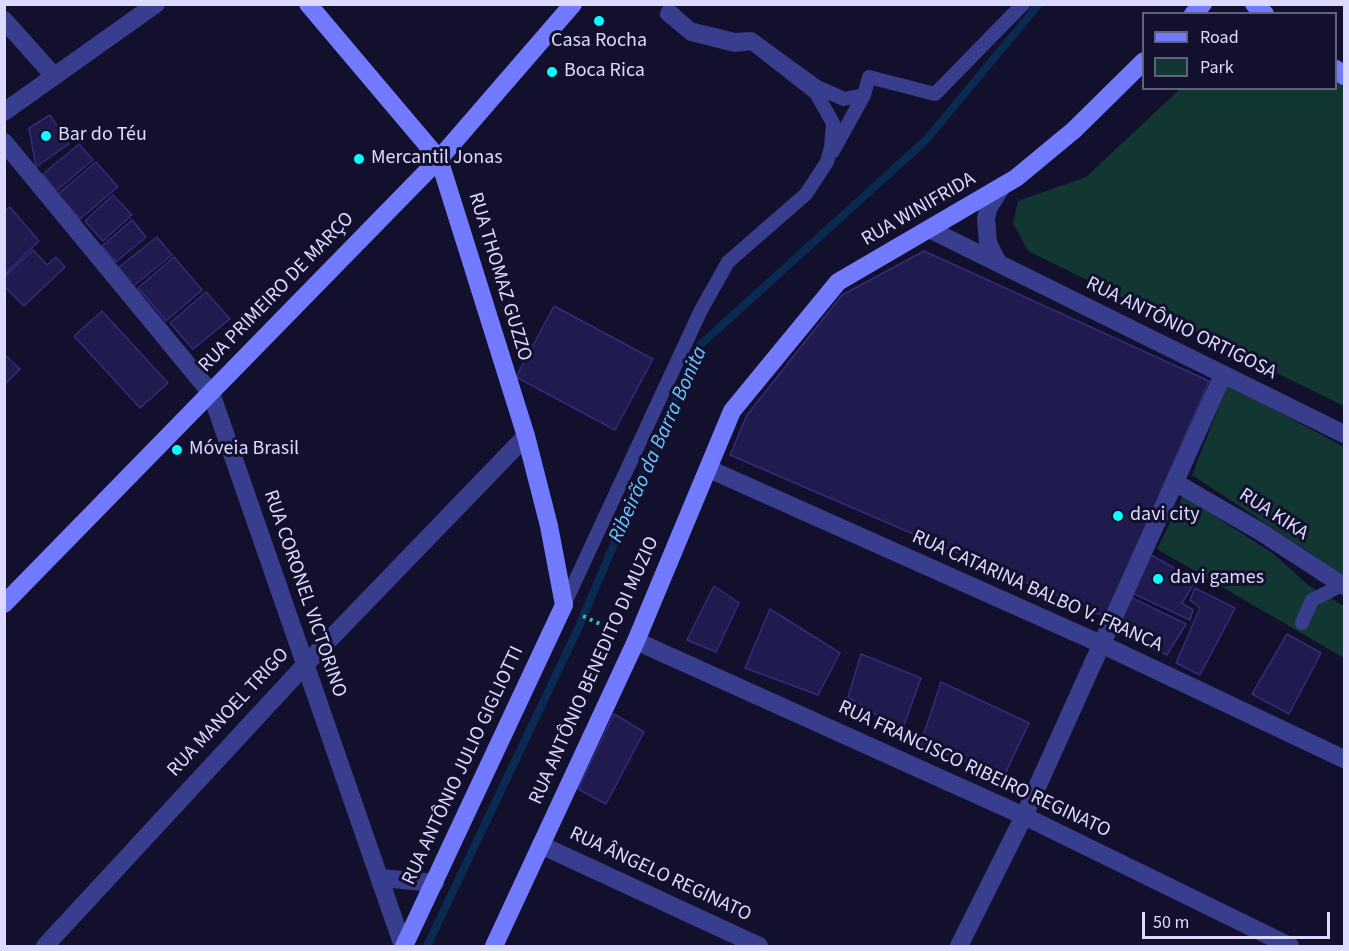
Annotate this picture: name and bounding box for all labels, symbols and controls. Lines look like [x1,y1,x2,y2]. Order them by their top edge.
legend [1142,12,1337,90]
marker: Casa Rocha [592,14,606,28]
text: Road [1200,25,1239,50]
place label: Casa Rocha [551,30,647,54]
text: Park [1200,55,1234,80]
place label: Boca Rica [564,60,645,84]
marker: Boca Rica [545,65,559,79]
place label: Bar do Téu [58,124,147,148]
marker: Bar do Téu [39,129,53,143]
place label: Mercantil Jonas [371,147,503,171]
marker: Mercantil Jonas [352,152,366,166]
street label: RUA WINIFRIDA [858,168,980,252]
street label: RUA THOMAZ GUZZO [462,190,536,364]
street label: RUA PRIMEIRO DE MARÇO [194,208,360,378]
street label: RUA ANTÔNIO ORTIGOSA [1082,272,1280,386]
water label: Ribeirão da Barra Bonita [604,343,714,547]
place label: Móveia Brasil [189,438,299,462]
marker: Móveia Brasil [170,443,184,457]
street label: RUA KIKA [1234,484,1312,546]
street label: RUA CORONEL VICTORINO [257,487,351,701]
place label: davi city [1130,504,1200,528]
marker: davi city [1111,509,1125,523]
street label: RUA CATARINA BALBO V. FRANCA [908,526,1166,658]
street label: RUA ANTÔNIO BENEDITO DI MUZIO [525,533,665,809]
place label: davi games [1170,567,1264,591]
marker: davi games [1151,572,1165,586]
street label: RUA ANTÔNIO JULIO GIGLIOTTI [398,643,530,889]
street label: RUA MANOEL TRIGO [163,644,295,782]
street label: RUA FRANCISCO RIBEIRO REGINATO [834,696,1114,844]
street label: RUA ÂNGELO REGINATO [565,822,755,928]
scale bar [1145,900,1332,938]
text: 50 m [1153,910,1189,935]

